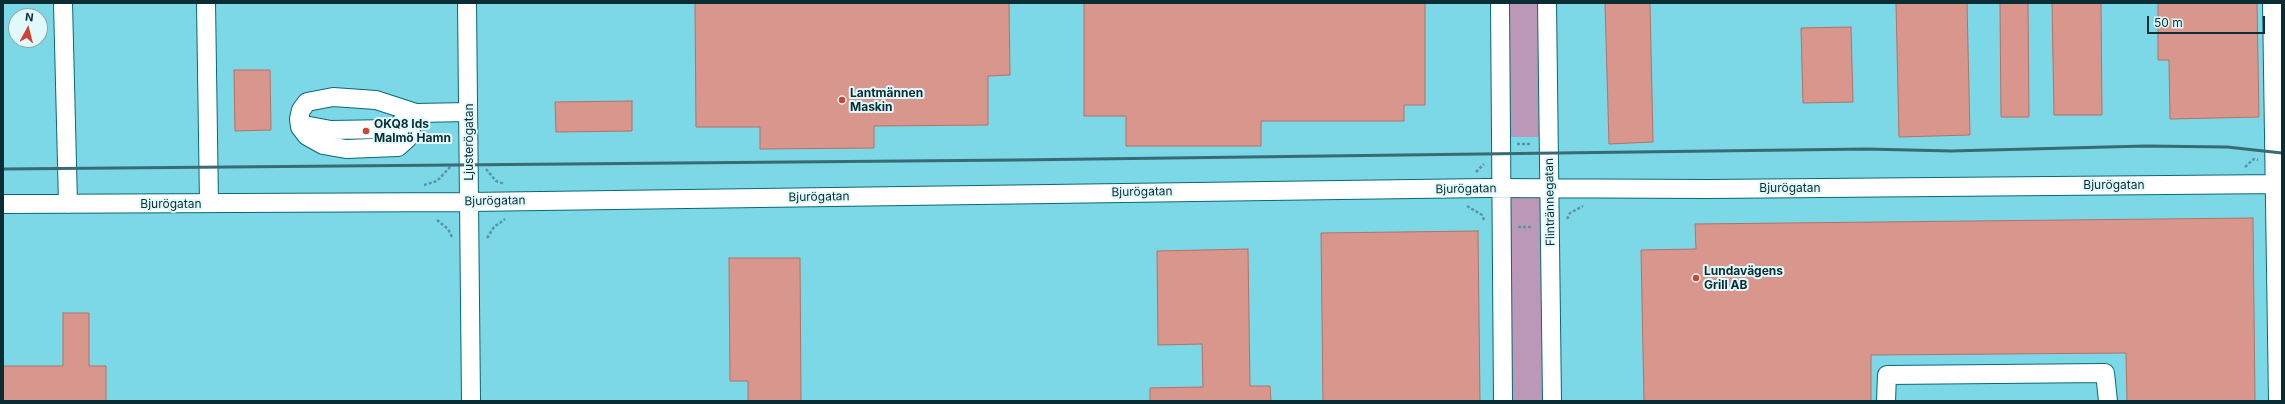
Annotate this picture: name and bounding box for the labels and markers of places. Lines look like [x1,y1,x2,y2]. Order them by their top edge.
place label: Lantmännen Maskin [850,86,923,114]
marker: Lantmännen Maskin [837,95,847,105]
place label: OKQ8 Ids Malmö Hamn [374,117,451,145]
marker: OKQ8 Ids Malmö Hamn [361,126,371,136]
place label: Lundavägens Grill AB [1704,264,1783,292]
marker: Lundavägens Grill AB [1691,273,1701,283]

